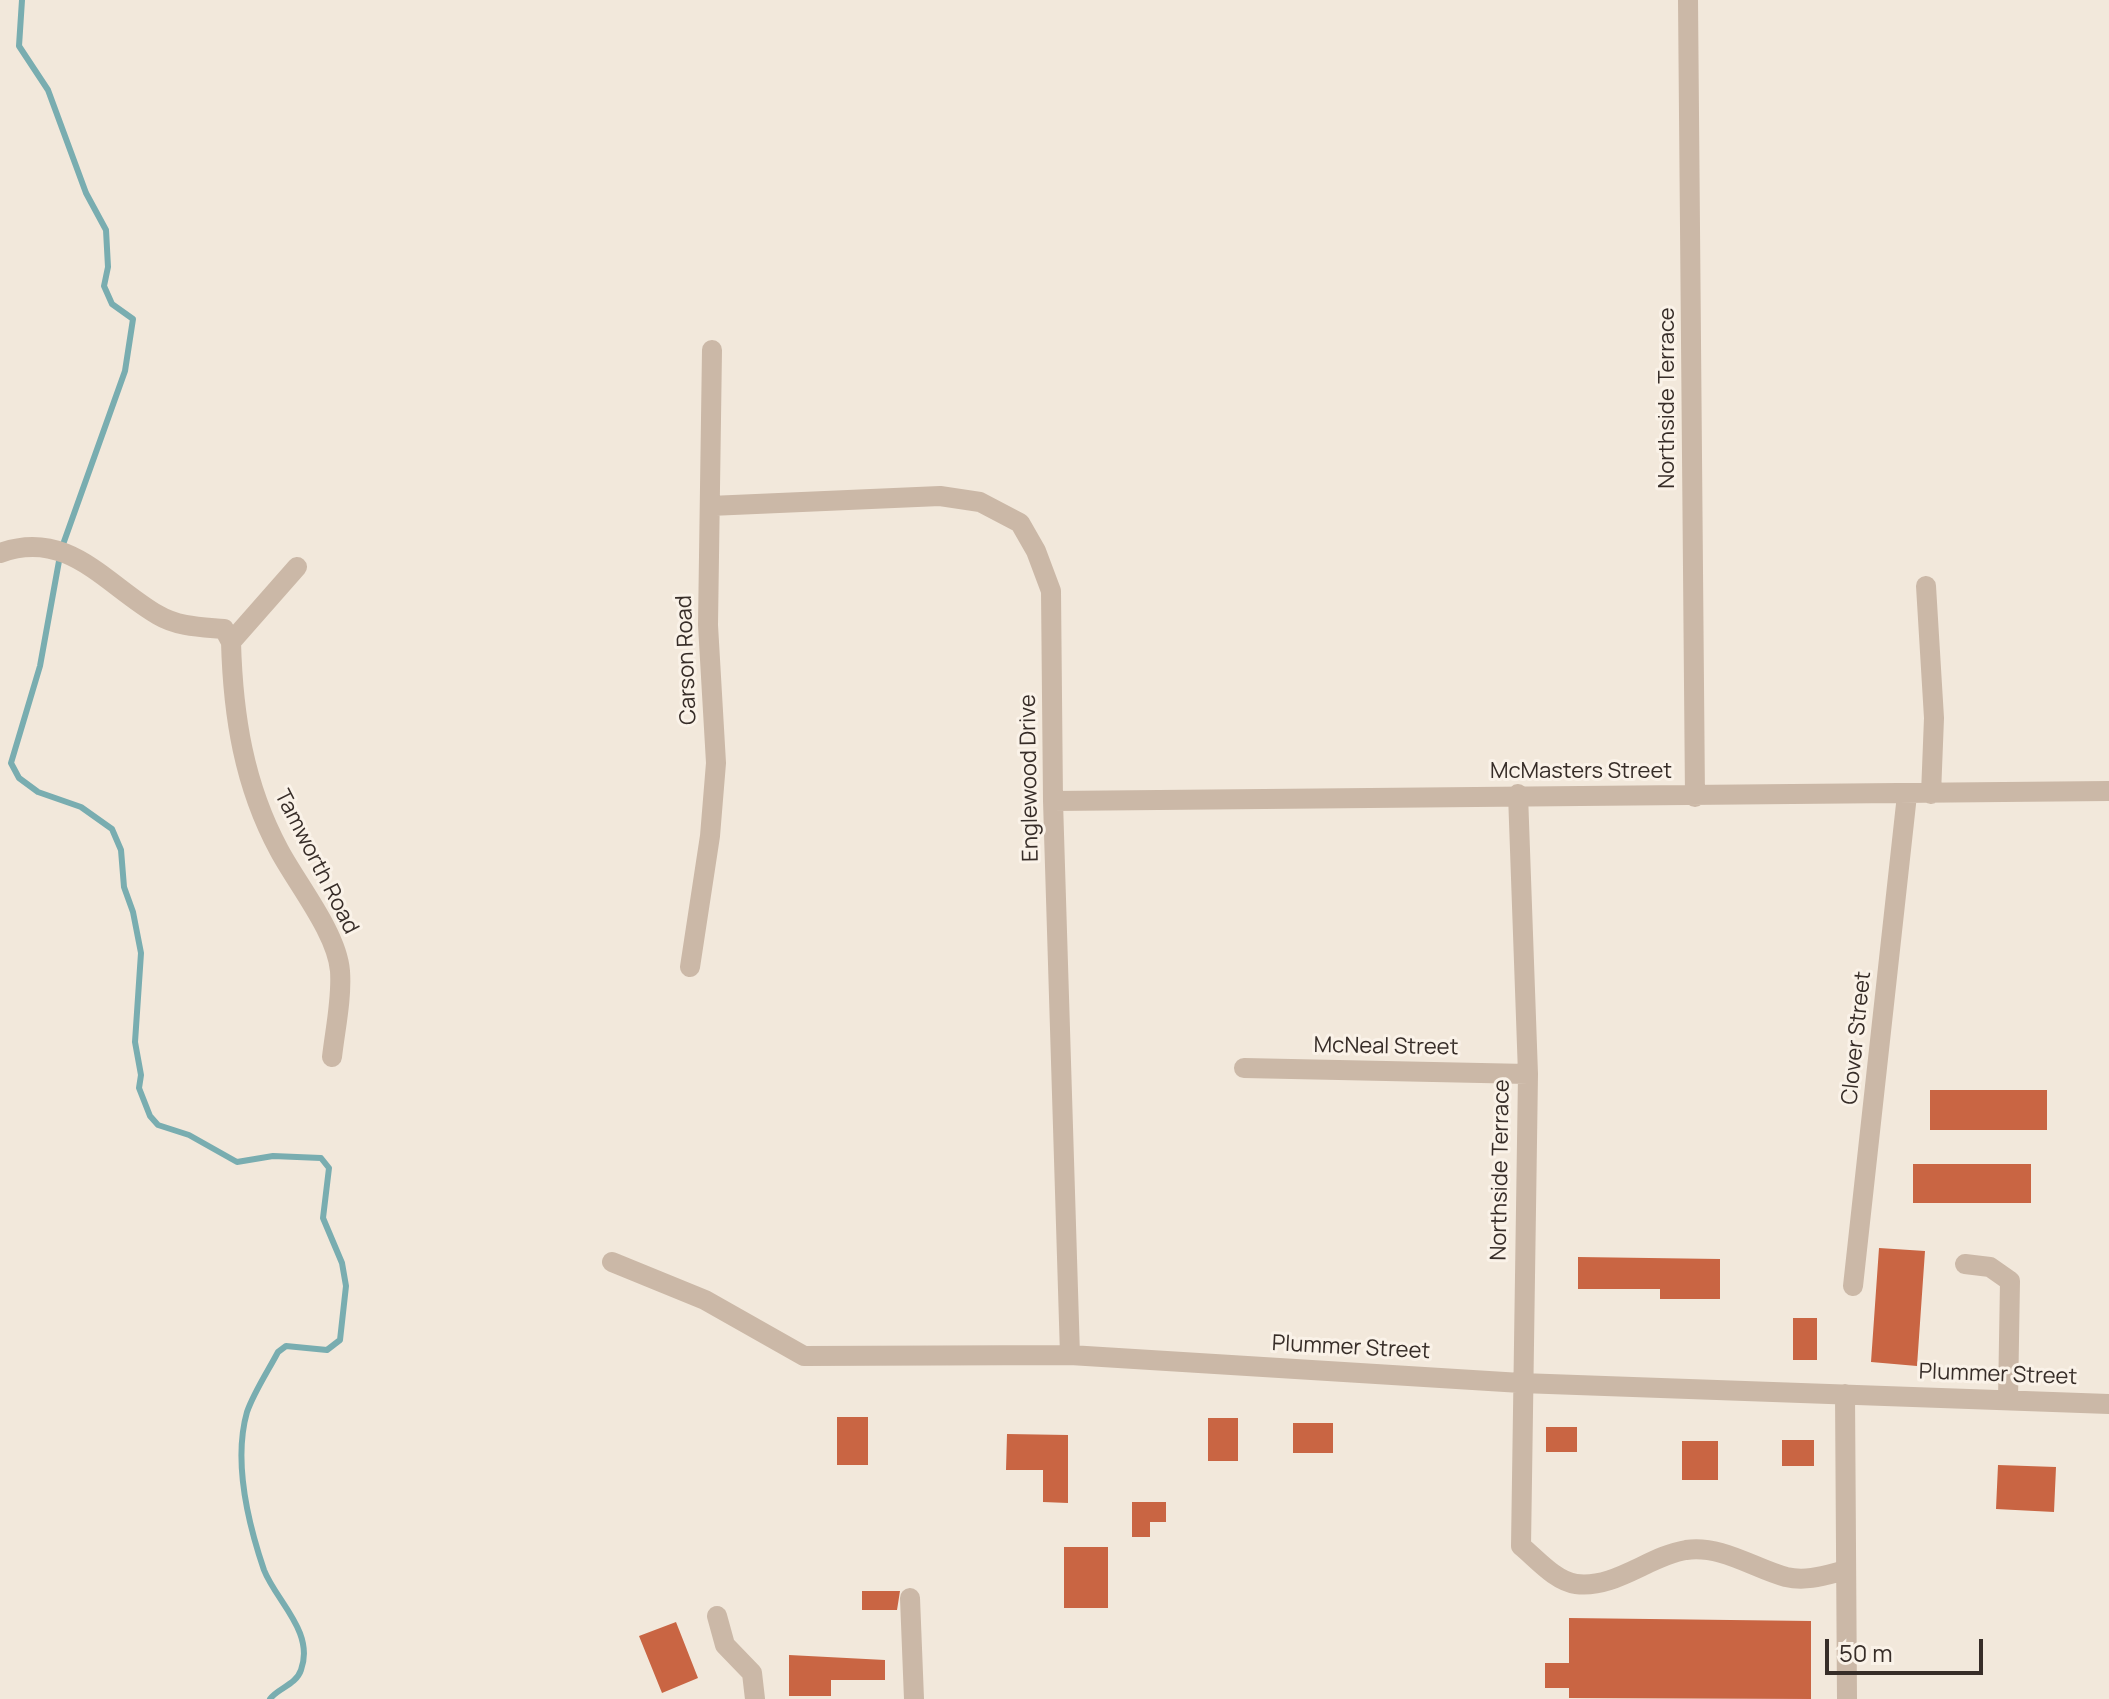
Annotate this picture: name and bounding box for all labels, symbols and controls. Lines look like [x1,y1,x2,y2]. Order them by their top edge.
street label: Northside Terrace [1655,307,1681,489]
street label: Carson Road [672,595,702,725]
street label: Englewood Drive [1015,694,1045,862]
street label: McMasters Street [1490,759,1672,785]
street label: Tamworth Road [268,785,364,939]
street label: Clover Street [1837,970,1877,1106]
street label: McNeal Street [1313,1033,1459,1061]
street label: Northside Terrace [1486,1079,1516,1261]
street label: Plummer Street [1271,1331,1431,1365]
street label: Plummer Street [1918,1359,2078,1391]
scale bar [1829,1623,1987,1673]
text: 50 m [1839,1636,1893,1669]

